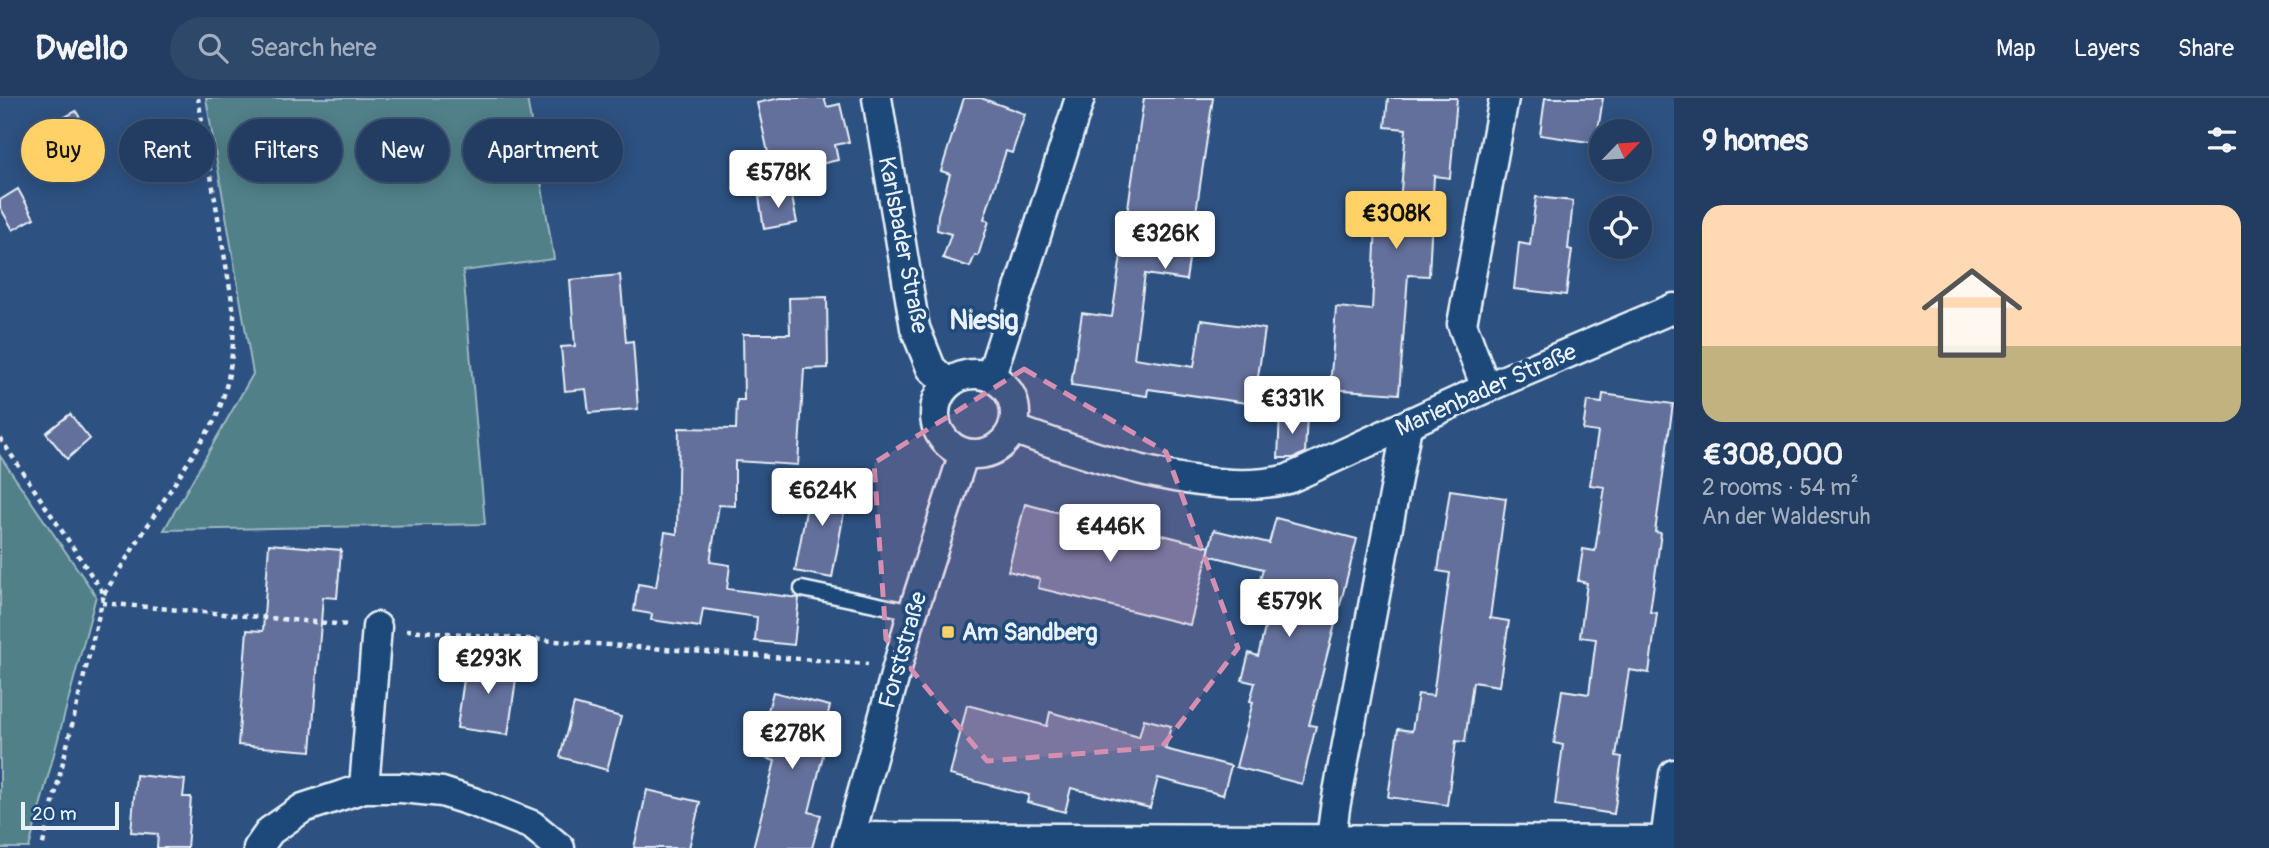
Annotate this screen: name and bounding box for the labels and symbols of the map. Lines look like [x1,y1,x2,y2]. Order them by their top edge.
north arrow [1589,119,1652,182]
pin: €578K [729,150,827,210]
street label: Karlsbader Straße [872,154,934,336]
pin: €308K [1347,192,1445,251]
pin: €326K [1116,212,1214,271]
district label: Niesig [949,303,1019,338]
street label: Marienbader Straße [1391,337,1581,443]
pin: €331K [1243,376,1341,436]
pin: €624K [773,468,871,528]
pin: €446K [1061,504,1159,564]
pin: €579K [1240,580,1338,639]
street label: Forststraße [873,588,934,712]
place label: Am Sandberg [962,618,1098,647]
marker: Am Sandberg [940,624,956,640]
pin: €293K [439,636,537,696]
pin: €278K [743,712,841,771]
scale bar [21,799,119,831]

